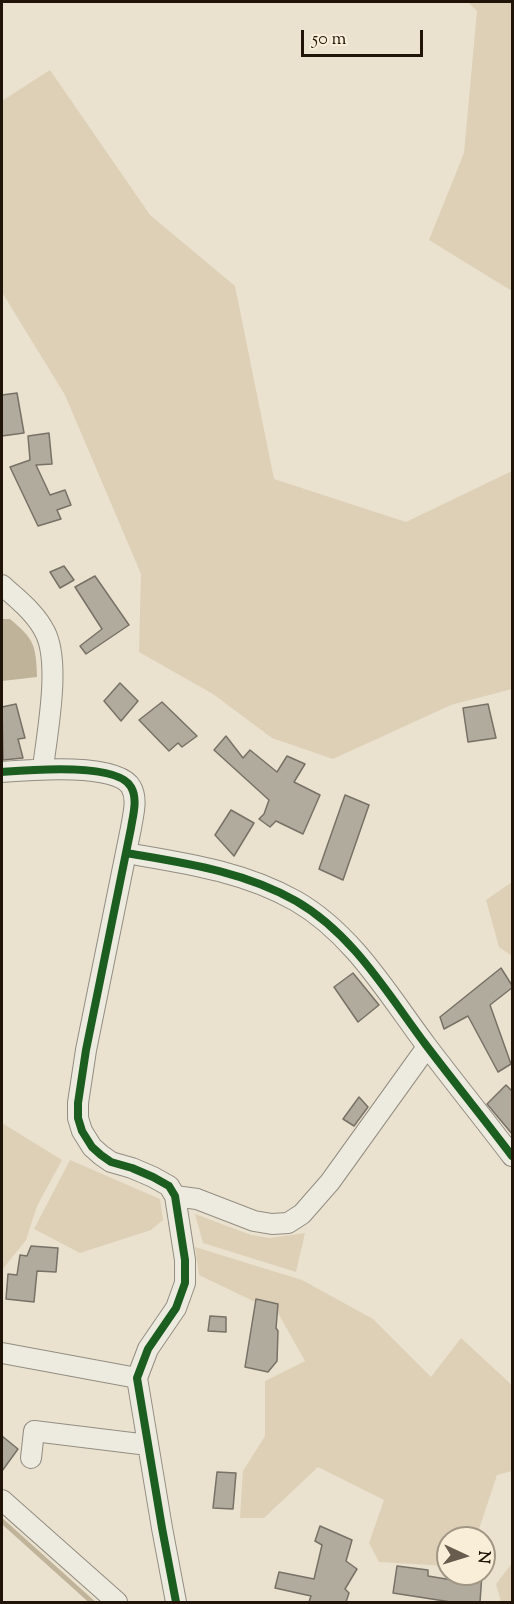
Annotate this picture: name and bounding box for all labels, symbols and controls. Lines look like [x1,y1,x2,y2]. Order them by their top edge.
scale bar [304,18,426,56]
text: 50 m [312,27,346,53]
north arrow [436,1526,496,1586]
text: N [471,1550,494,1564]

